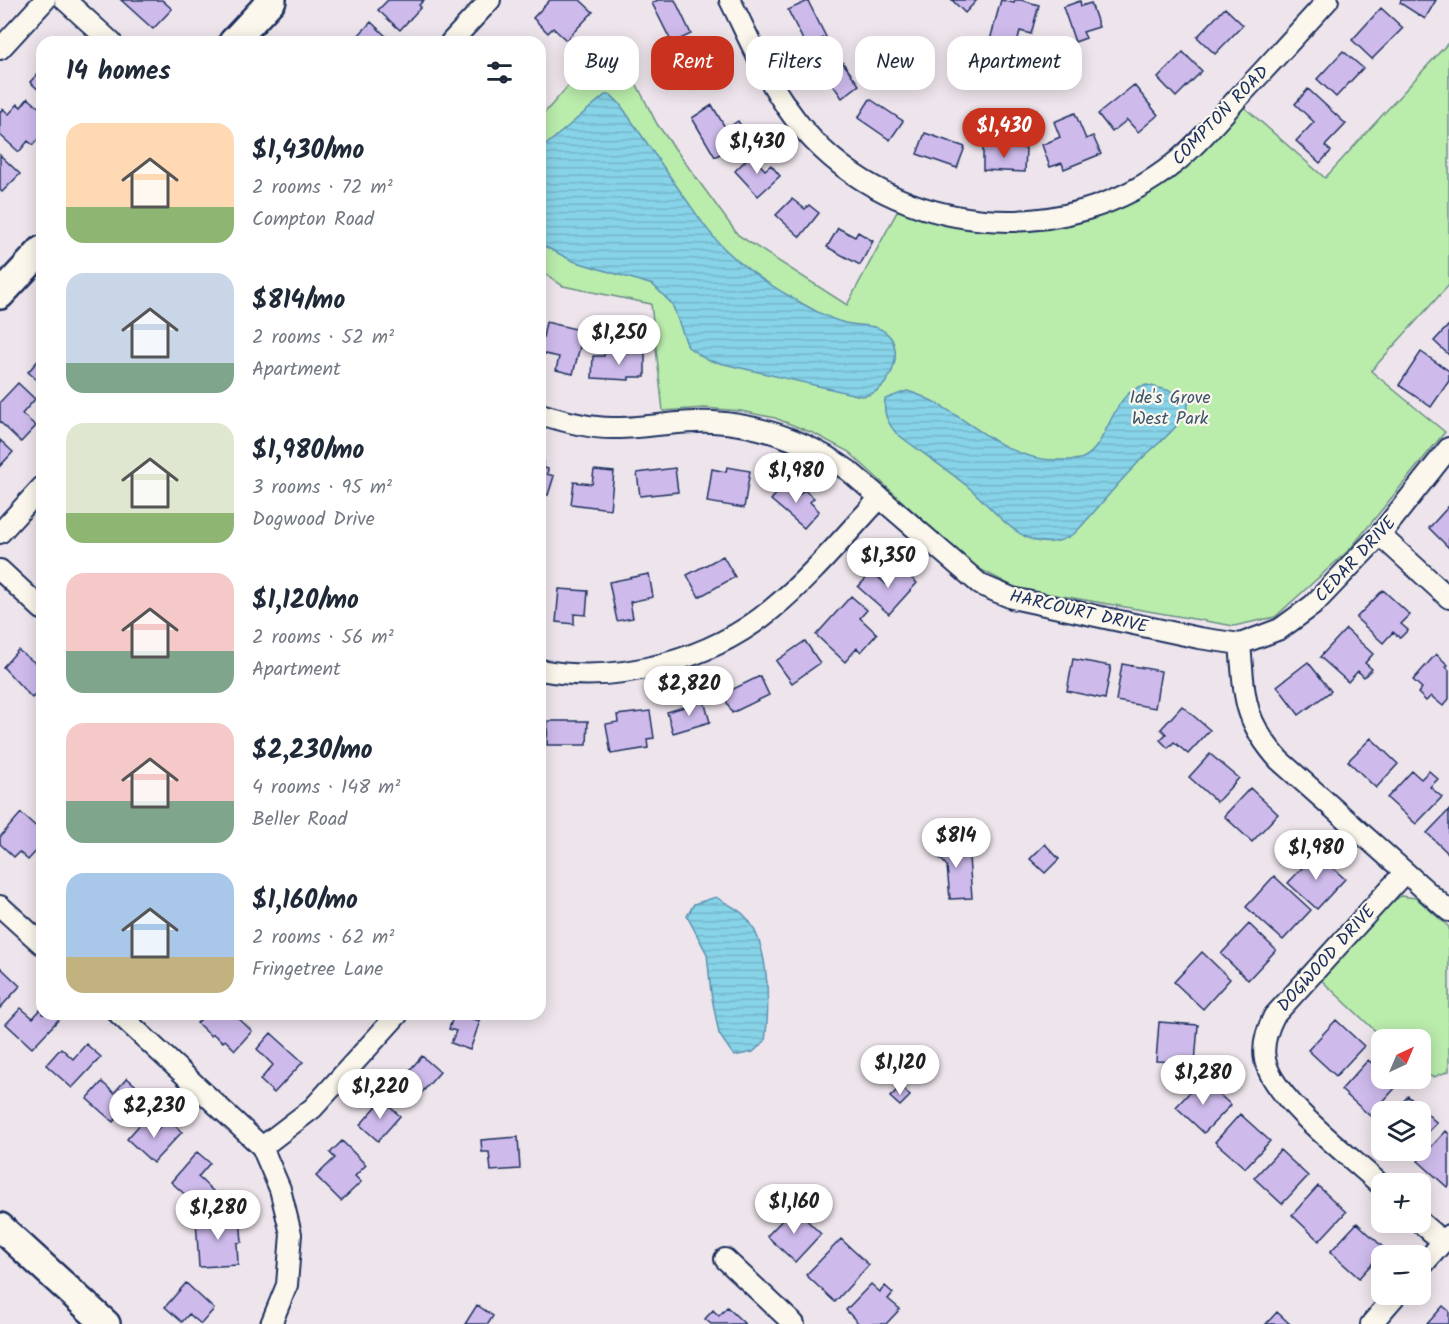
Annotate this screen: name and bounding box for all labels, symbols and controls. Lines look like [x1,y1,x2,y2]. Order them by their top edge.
chip: Buy [564,36,639,90]
chip: Rent [651,36,734,90]
chip: Filters [746,36,843,90]
chip: New [855,36,935,90]
chip: Apartment [947,36,1082,90]
text: 14 homes [66,51,171,93]
icon: filters [483,56,516,89]
street label: COMPTON ROAD [1166,59,1277,173]
pin: $1,430 [955,108,1053,159]
text: $1,430 [976,111,1032,143]
pin: $1,430 [708,124,806,175]
text: $1,430 [729,127,785,159]
text: $1,430/mo [252,130,364,172]
icon: home [114,147,186,219]
text: 2 rooms · 72 m² [252,172,393,204]
text: Compton Road [252,204,374,236]
text: $814/mo [252,280,345,322]
icon: home [114,297,186,369]
pin: $1,250 [570,315,668,366]
text: $1,250 [591,318,647,350]
text: 2 rooms · 52 m² [252,322,394,354]
text: Apartment [252,354,341,386]
park label: Ide's Grove West Park [1130,384,1210,434]
text: $1,980/mo [252,430,364,472]
icon: home [114,447,186,519]
pin: $1,980 [747,453,845,504]
text: $1,980 [768,456,824,488]
text: 3 rooms · 95 m² [252,472,392,504]
text: Dogwood Drive [252,504,375,536]
street label: CEDAR DRIVE [1308,510,1404,610]
pin: $1,350 [839,538,937,589]
text: $1,350 [861,541,915,573]
text: $1,120/mo [252,580,359,622]
street label: HARCOURT DRIVE [1007,582,1151,643]
icon: home [114,597,186,669]
text: 2 rooms · 56 m² [252,622,394,654]
text: Apartment [252,654,341,686]
pin: $2,820 [640,666,738,717]
text: $2,820 [658,669,720,701]
text: $2,230/mo [252,730,373,772]
icon: home [114,747,186,819]
text: 4 rooms · 148 m² [252,772,400,804]
text: Beller Road [252,804,347,836]
pin: $814 [920,818,992,869]
text: $814 [936,821,976,853]
pin: $1,980 [1267,830,1365,881]
text: $1,980 [1288,833,1344,865]
text: $1,160/mo [252,880,358,922]
icon: home [114,897,186,969]
street label: DOGWOOD DRIVE [1271,898,1384,1019]
text: 2 rooms · 62 m² [252,922,394,954]
text: Fringetree Lane [252,954,383,986]
north arrow [1371,1029,1431,1089]
map controls [1371,1029,1431,1305]
pin: $1,120 [851,1045,949,1096]
text: $1,120 [874,1048,926,1080]
pin: $1,280 [1154,1055,1252,1106]
text: $1,280 [1175,1058,1231,1090]
pin: $1,220 [331,1069,429,1120]
text: $1,220 [352,1072,408,1104]
pin: $2,230 [105,1088,203,1139]
text: $2,230 [123,1091,185,1123]
button: layers [1371,1101,1431,1161]
button: + [1371,1173,1431,1233]
pin: $1,160 [745,1184,843,1235]
text: $1,160 [769,1187,819,1219]
pin: $1,280 [169,1190,267,1241]
text: $1,280 [190,1193,246,1225]
button: − [1371,1245,1431,1305]

